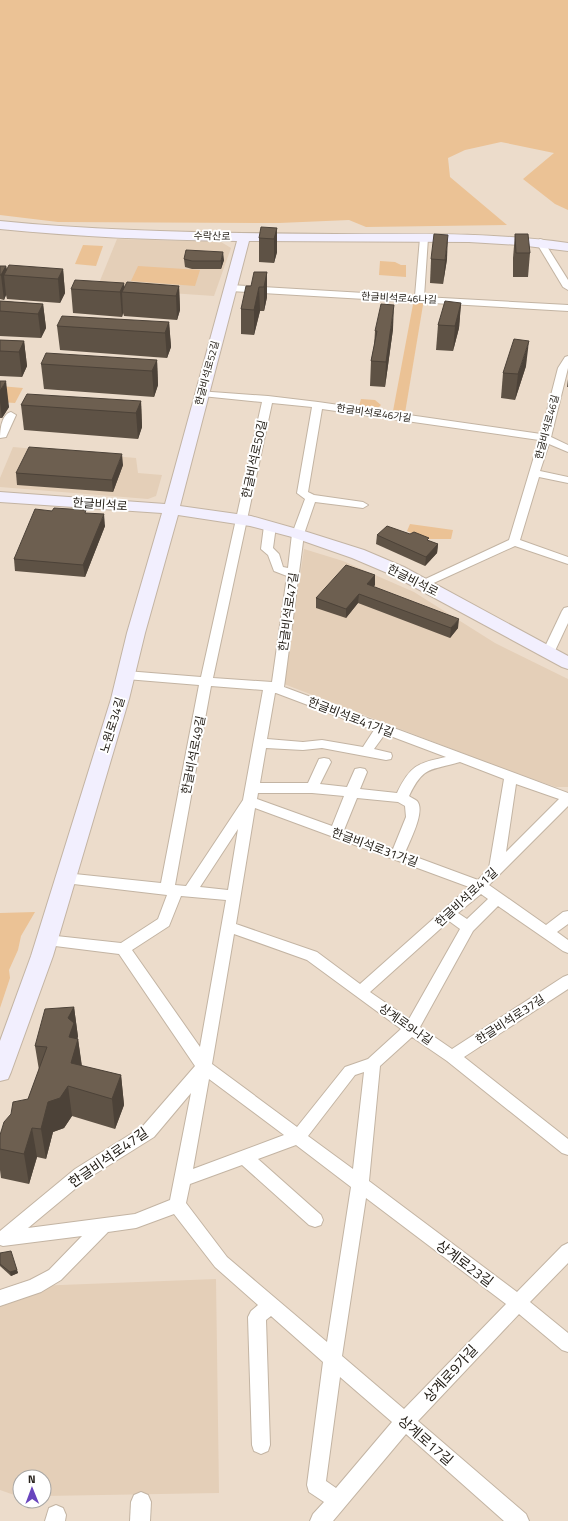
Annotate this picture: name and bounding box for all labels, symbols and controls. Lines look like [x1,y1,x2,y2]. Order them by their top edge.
street label: 수락산로 [193,228,231,244]
street label: 한글비석로46나길 [361,289,437,307]
street label: 한글비석로52길 [191,339,223,407]
street label: 한글비석로46길 [531,393,563,461]
street label: 한글비석로46가길 [336,400,412,426]
street label: 한글비석로50길 [236,418,272,500]
street label: 한글비석로 [72,493,128,515]
street label: 한글비석로 [384,559,442,601]
street label: 한글비석로47길 [273,571,303,653]
street label: 한글비석로41가길 [305,692,397,742]
street label: 노원로34길 [94,695,130,755]
street label: 한글비석로49길 [176,714,210,796]
street label: 한글비석로31가길 [329,823,421,871]
street label: 한글비석로41길 [430,863,502,931]
street label: 한글비석로37길 [471,989,549,1049]
street label: 상계로9나길 [375,998,437,1050]
street label: 한글비석로47길 [64,1122,152,1192]
street label: 상계로23길 [432,1234,498,1292]
street label: 상계로9가길 [418,1339,482,1407]
street label: 상계로17길 [394,1410,458,1470]
north arrow [12,1469,52,1509]
text: N [28,1471,36,1487]

